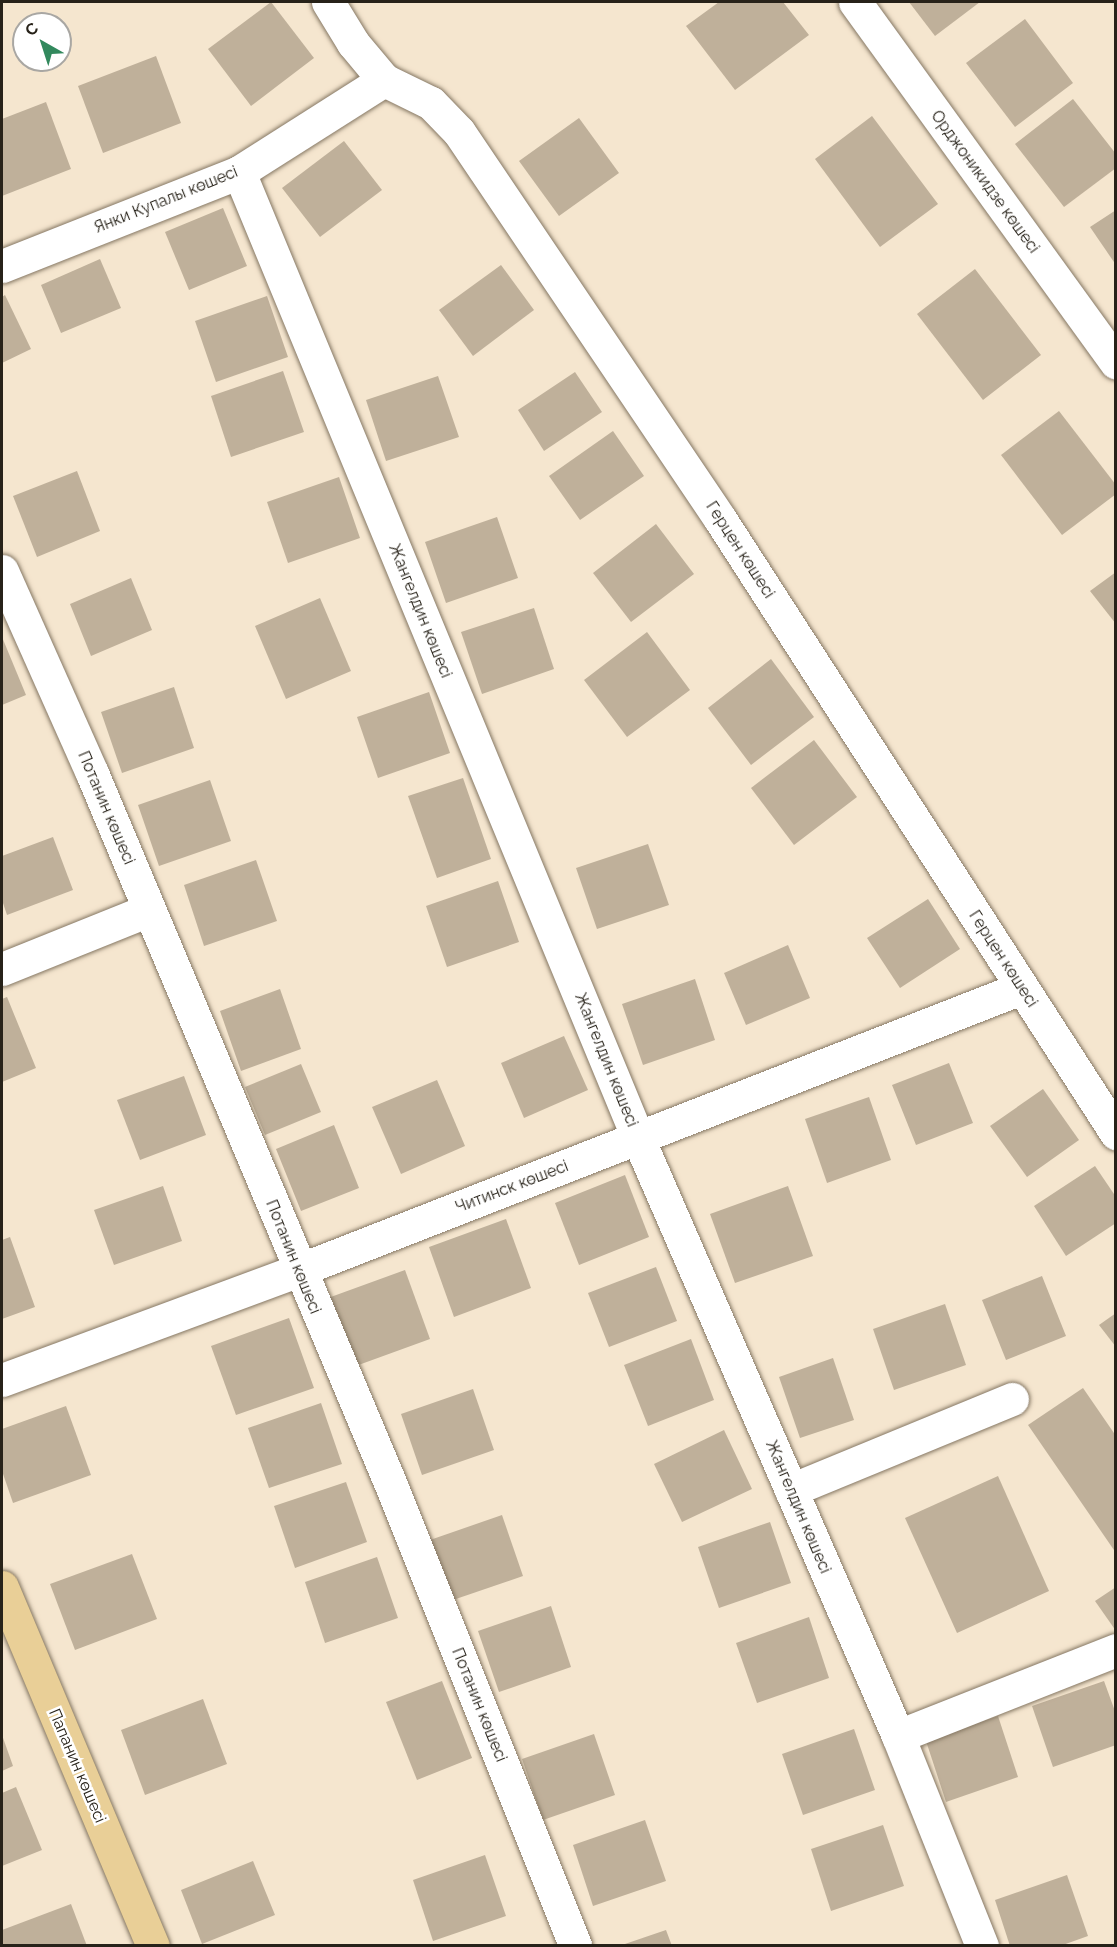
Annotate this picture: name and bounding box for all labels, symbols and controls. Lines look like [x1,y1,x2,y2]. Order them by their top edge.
north arrow [12,12,72,72]
text: С [21,18,42,40]
street label: Орджоникидзе көшесі [927,107,1043,257]
street label: Янки Купалы көшесі [91,162,241,238]
street label: Герцен көшесі [702,498,778,602]
street label: Жангелдин көшесі [384,541,456,681]
street label: Потанин көшесі [73,748,139,868]
street label: Герцен көшесі [965,907,1041,1011]
street label: Жангелдин көшесі [570,990,642,1130]
street label: Читинск көшесі [453,1157,571,1217]
street label: Потанин көшесі [261,1197,325,1317]
street label: Жангелдин көшесі [761,1438,835,1576]
street label: Потанин көшесі [447,1645,511,1765]
street label: Папанин көшесі [44,1706,110,1826]

